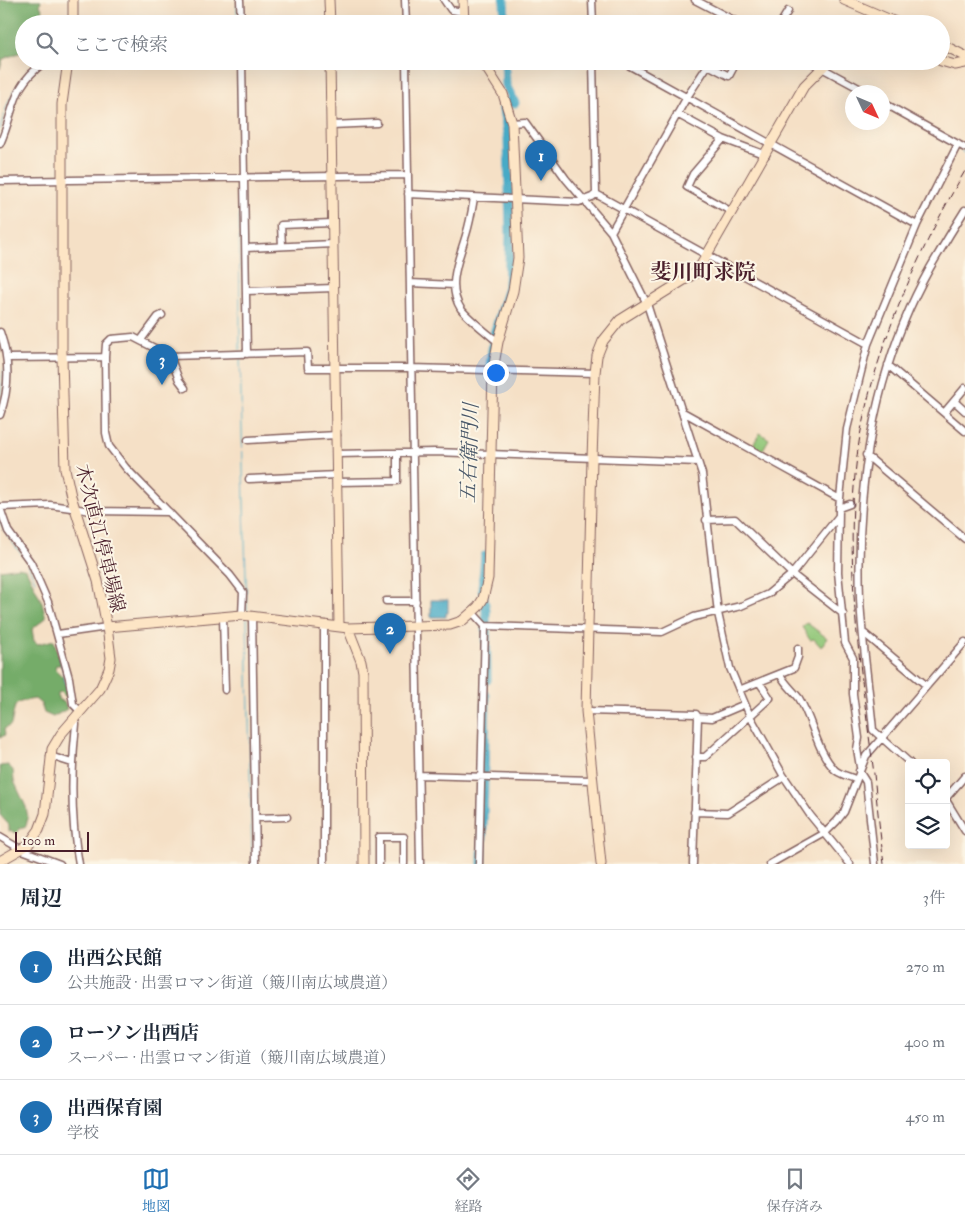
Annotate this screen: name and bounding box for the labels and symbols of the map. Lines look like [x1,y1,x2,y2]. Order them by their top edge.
north arrow [845,85,890,130]
pin: 1 [525,140,557,181]
district label: 斐川町求院 [651,259,756,286]
pin: 3 [146,344,178,385]
your location [483,360,509,386]
water label: 五右衛門川 [455,401,484,503]
street label: 木次直江停車場線 [70,462,130,615]
pin: 2 [374,613,406,654]
scale bar [15,829,89,852]

